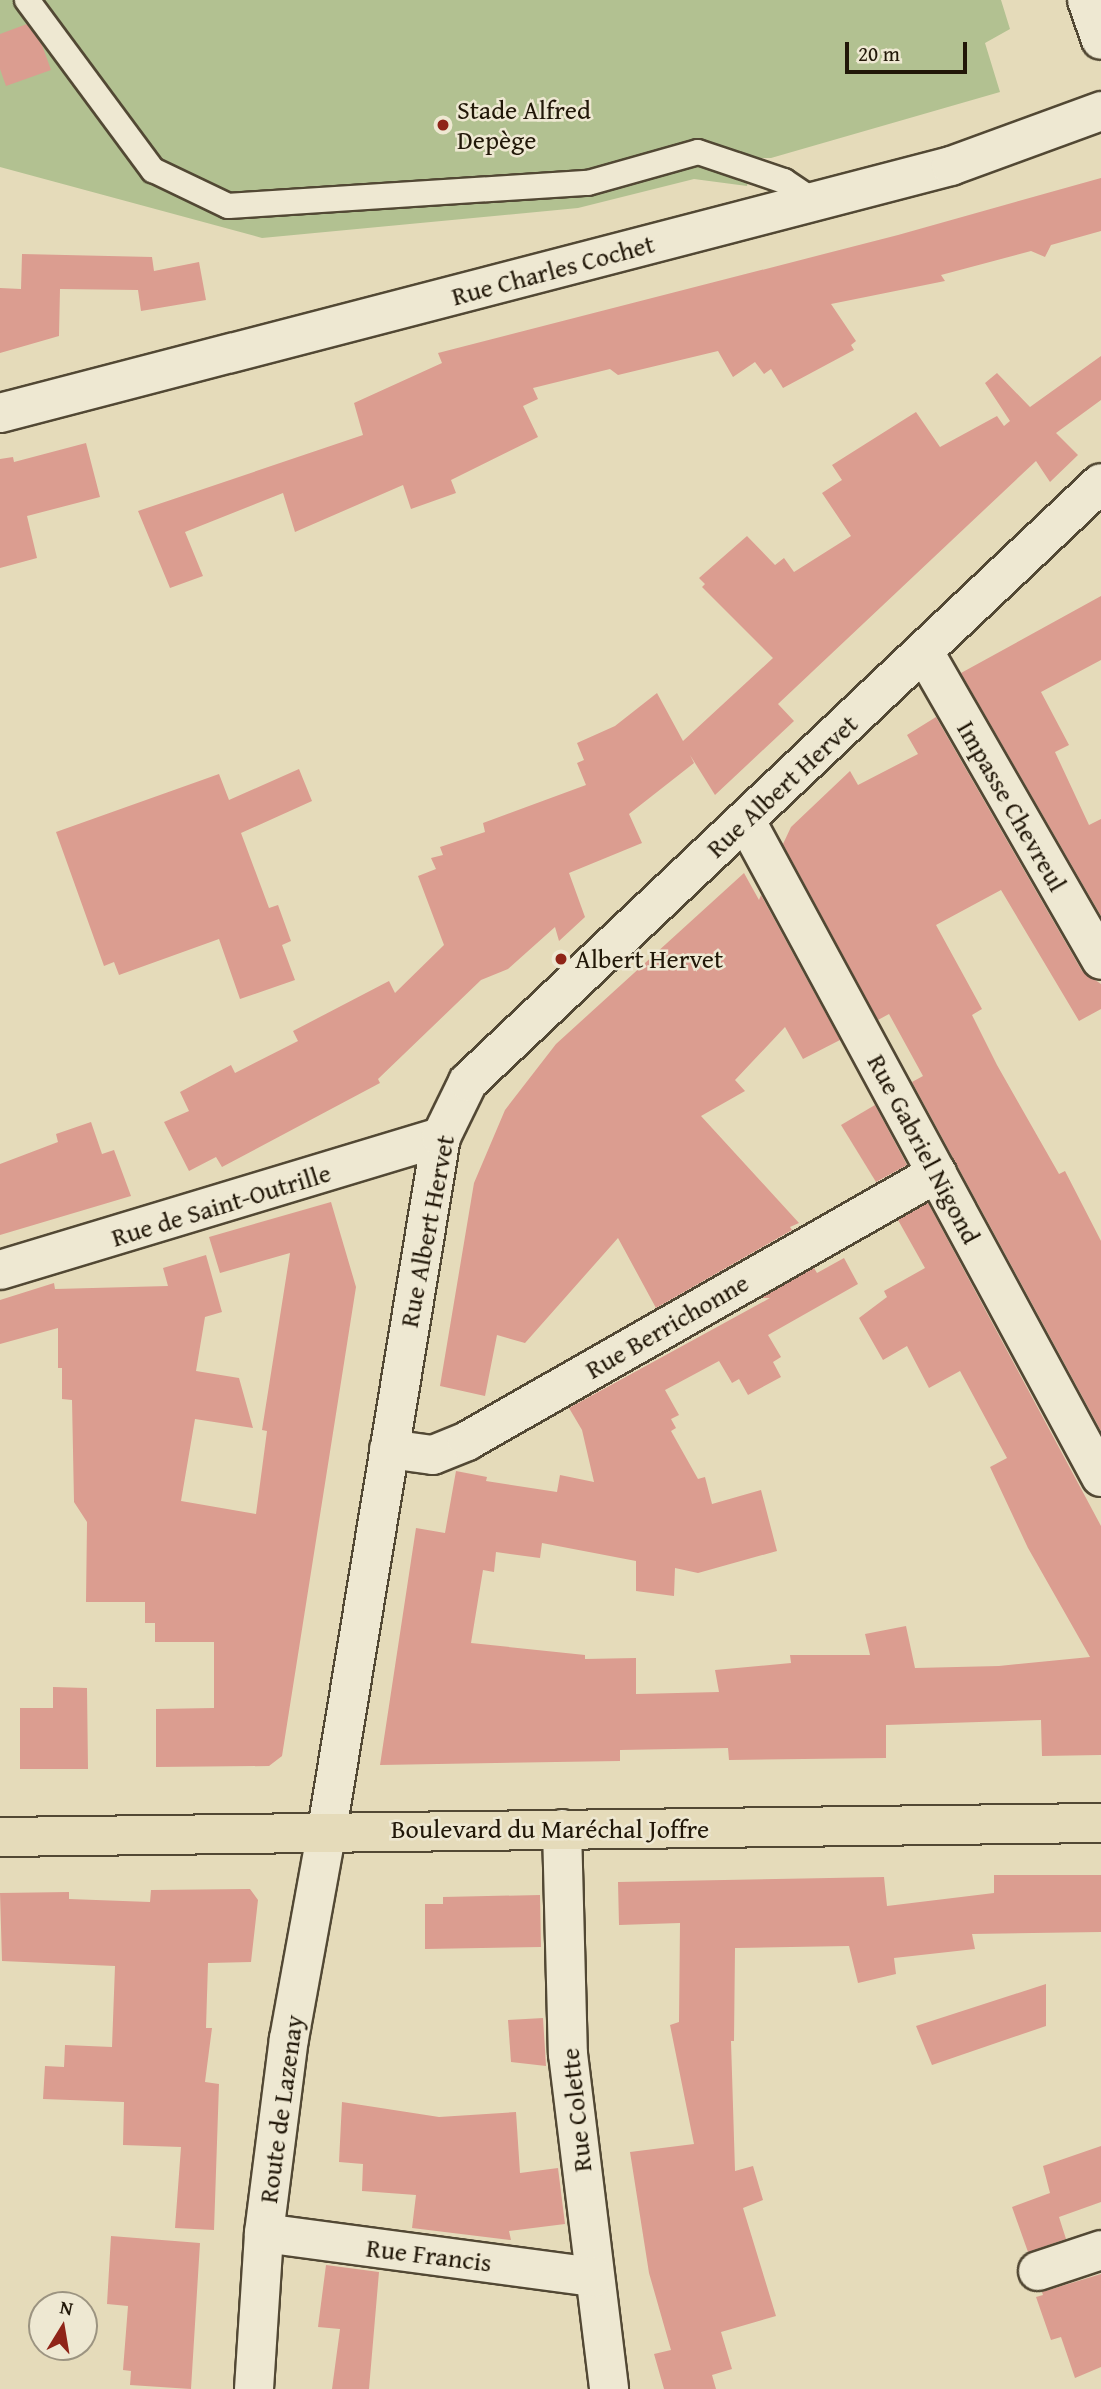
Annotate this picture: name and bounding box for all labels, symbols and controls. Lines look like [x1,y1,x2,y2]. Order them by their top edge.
scale bar [849,28,972,72]
text: 20 m [858,38,900,69]
place label: Stade Alfred Depège [457,94,591,156]
marker: Stade Alfred Depège [435,117,451,133]
street label: Rue Charles Cochet [448,228,658,312]
street label: Rue Albert Hervet [700,708,864,864]
street label: Impasse Chevreul [951,715,1073,897]
place label: Albert Hervet [575,943,723,975]
marker: Albert Hervet [553,951,569,967]
street label: Rue Gabriel Nigond [861,1049,987,1249]
street label: Rue Albert Hervet [393,1132,461,1330]
street label: Rue de Saint-Outrille [108,1157,334,1253]
street label: Rue Berrichonne [580,1267,754,1385]
street label: Boulevard du Maréchal Joffre [391,1813,709,1845]
street label: Route de Lazenay [252,2013,310,2205]
street label: Rue Colette [554,2047,598,2173]
street label: Rue Francis [364,2232,494,2278]
north arrow [28,2291,98,2361]
text: N [58,2292,76,2322]

